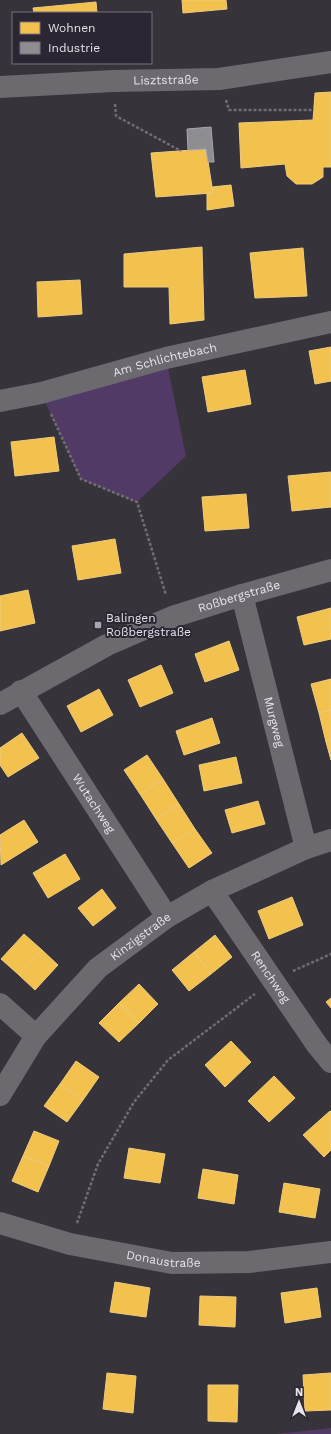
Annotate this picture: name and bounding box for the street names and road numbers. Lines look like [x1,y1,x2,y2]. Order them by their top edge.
street label: Lisztstraße [133,72,199,88]
street label: Am Schlichtebach [111,340,218,380]
street label: Roßbergstraße [196,578,282,615]
street label: Murgweg [261,695,287,749]
street label: Wutachweg [69,771,118,836]
street label: Kinzigstraße [107,910,174,964]
street label: Renchweg [248,948,293,1006]
street label: Donaustraße [125,1248,201,1270]

